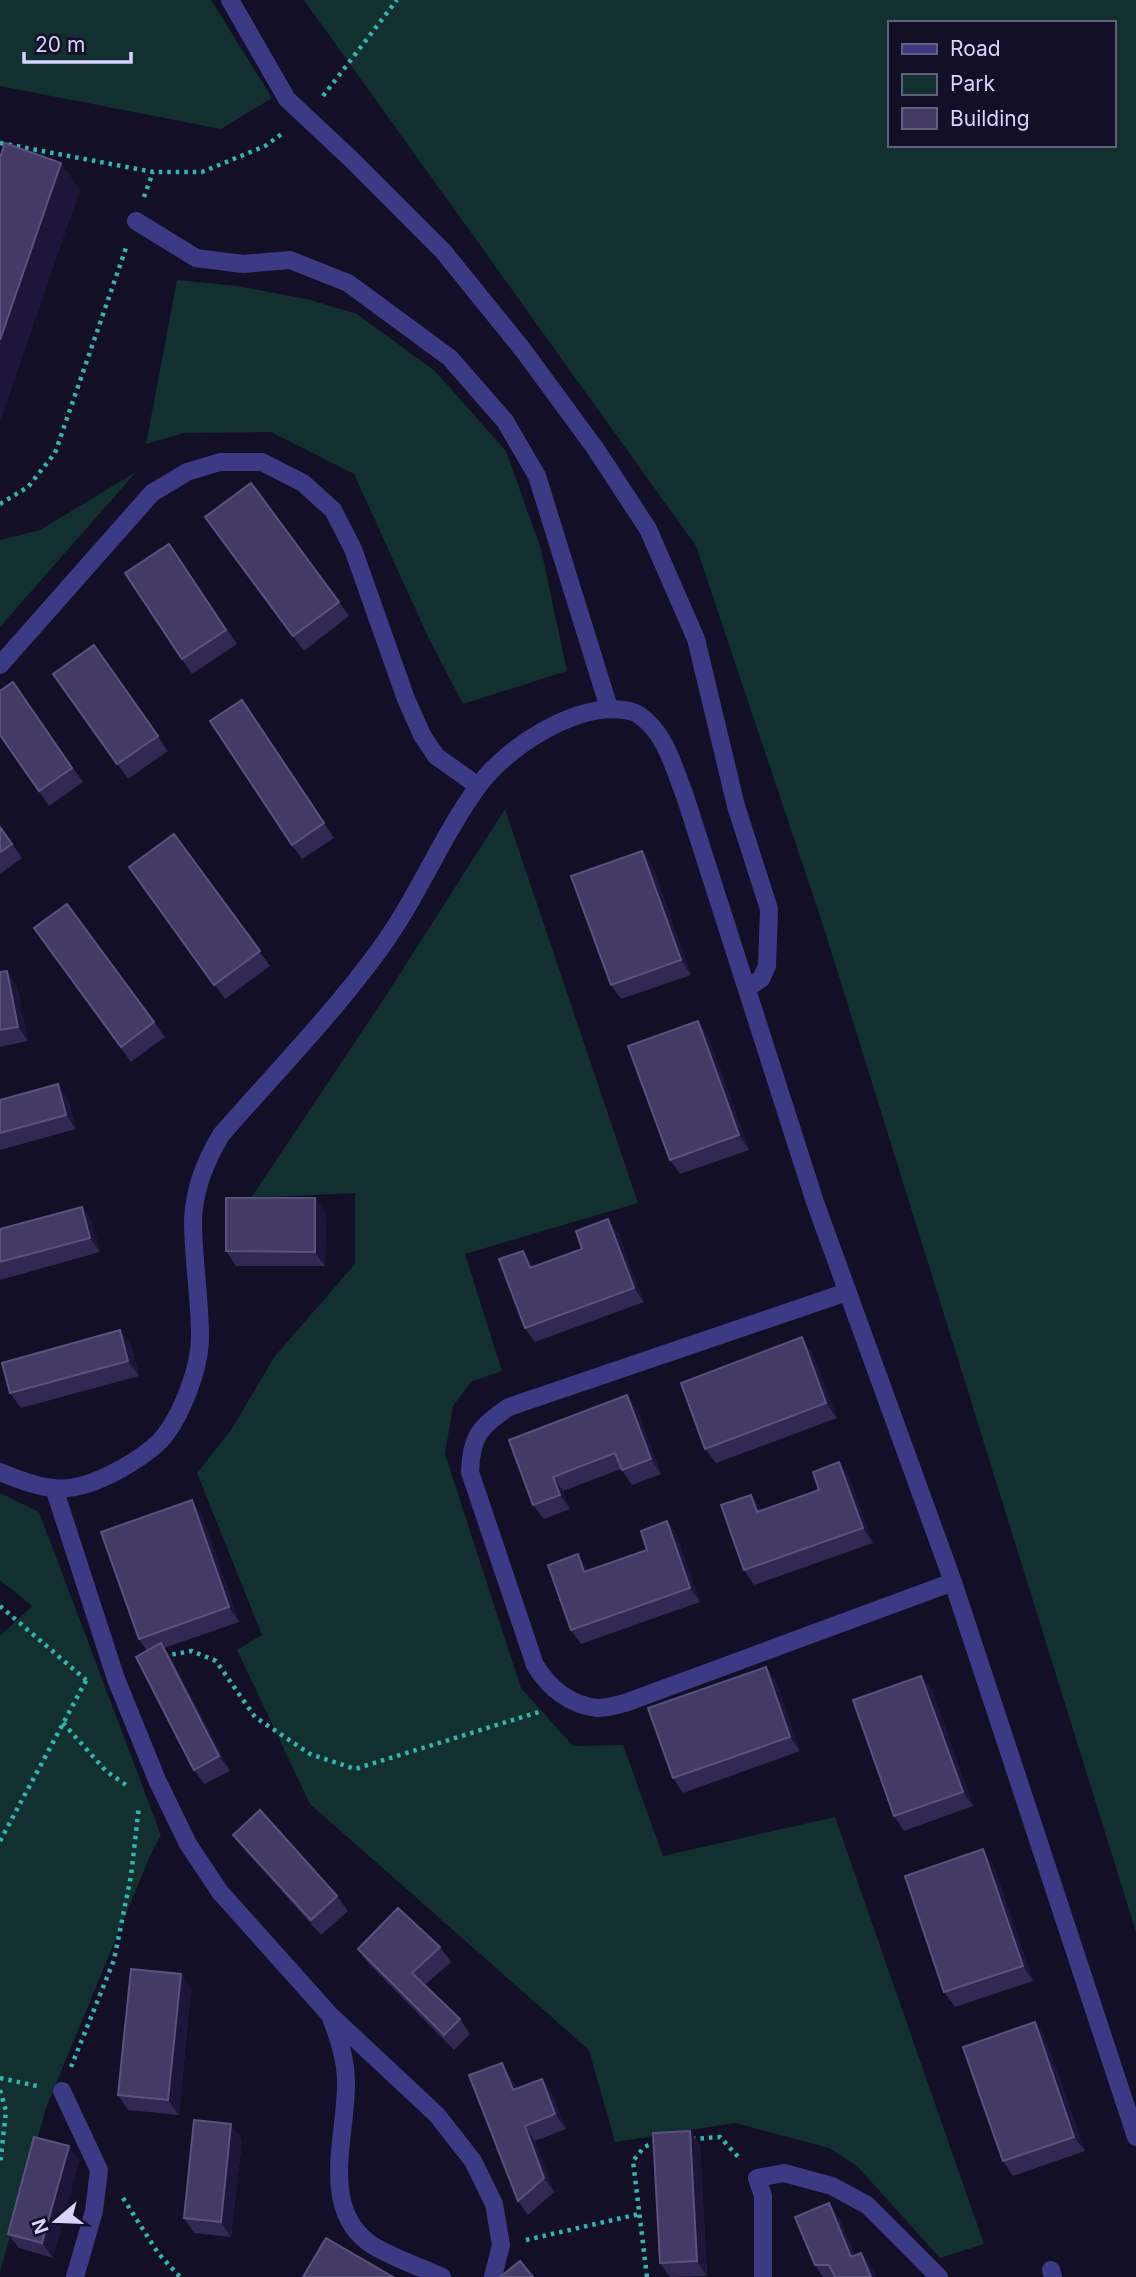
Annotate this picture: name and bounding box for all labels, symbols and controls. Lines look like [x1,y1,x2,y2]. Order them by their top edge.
scale bar [24,21,131,65]
legend [888,21,1115,147]
text: 20 m [35,32,85,57]
text: Road [950,36,1001,61]
text: Park [950,71,995,96]
text: Building [950,106,1030,131]
north arrow [21,2186,91,2256]
text: N [27,2216,54,2237]

